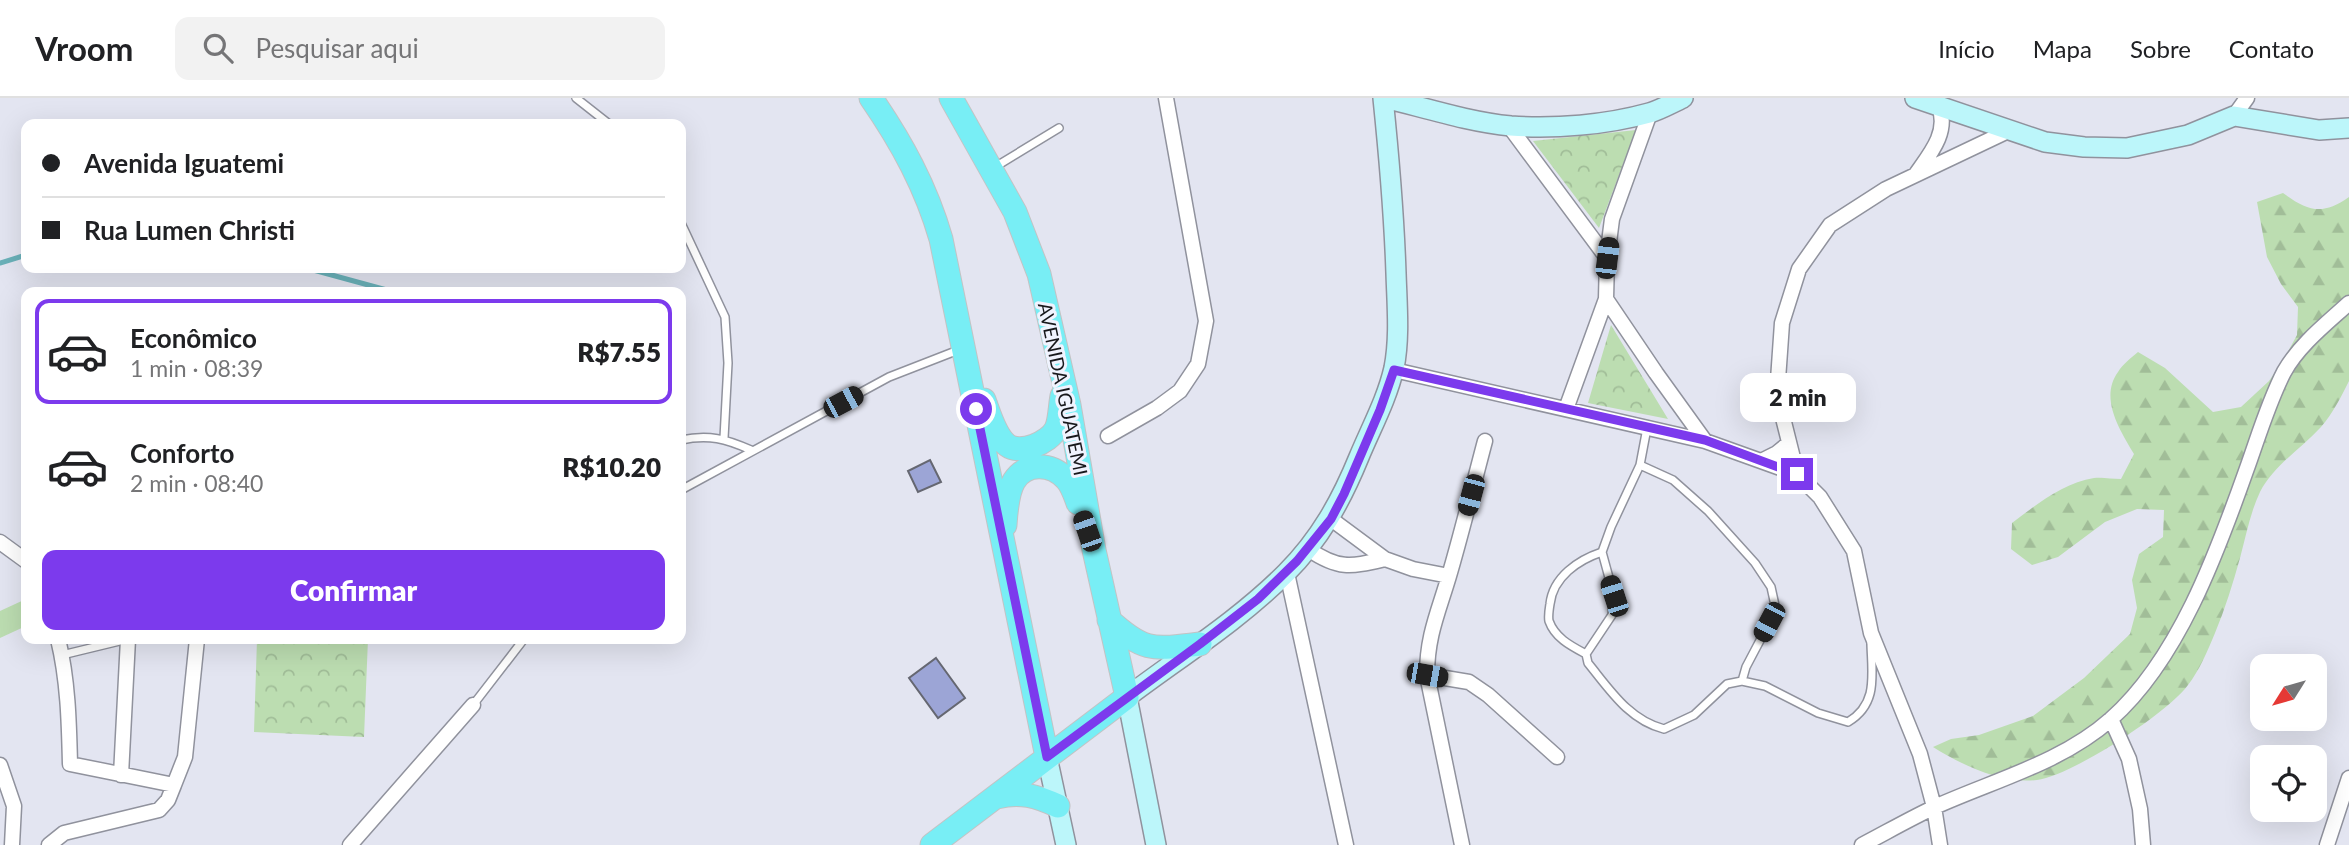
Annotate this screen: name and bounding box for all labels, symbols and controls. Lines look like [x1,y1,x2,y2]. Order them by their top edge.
search box [175,17,665,80]
text: Vroom [35,28,133,68]
icon: search [199,29,237,67]
text: Pesquisar aqui [255,32,419,64]
text: Início [1938,34,1995,63]
text: Mapa [2033,34,2092,63]
text: Sobre [2130,34,2191,63]
text: Contato [2229,34,2314,63]
text: Avenida Iguatemi [84,147,284,179]
text: Rua Lumen Christi [84,214,295,246]
car [1595,236,1620,280]
street label: AVENIDA IGUATEMI [1034,300,1093,477]
icon: car [46,320,109,383]
text: Econômico [130,322,257,354]
text: R$7.55 [577,336,661,368]
text: 1 min · 08:39 [130,354,263,382]
callout: 2 min [1739,372,1855,422]
car [820,383,867,421]
text: 2 min [1769,383,1827,411]
route start [960,393,992,425]
icon: car [46,435,109,498]
text: Conforto [130,437,234,469]
text: R$10.20 [562,451,661,483]
route end [1781,458,1813,490]
text: 2 min · 08:40 [130,469,263,497]
car [1456,472,1487,518]
car [1071,508,1104,554]
button: Confirmar [42,550,665,630]
car [1598,573,1631,619]
car [1750,599,1789,645]
north arrow [2250,654,2328,732]
map controls [2250,654,2327,822]
car [1405,661,1450,689]
button: locate [2250,745,2327,822]

